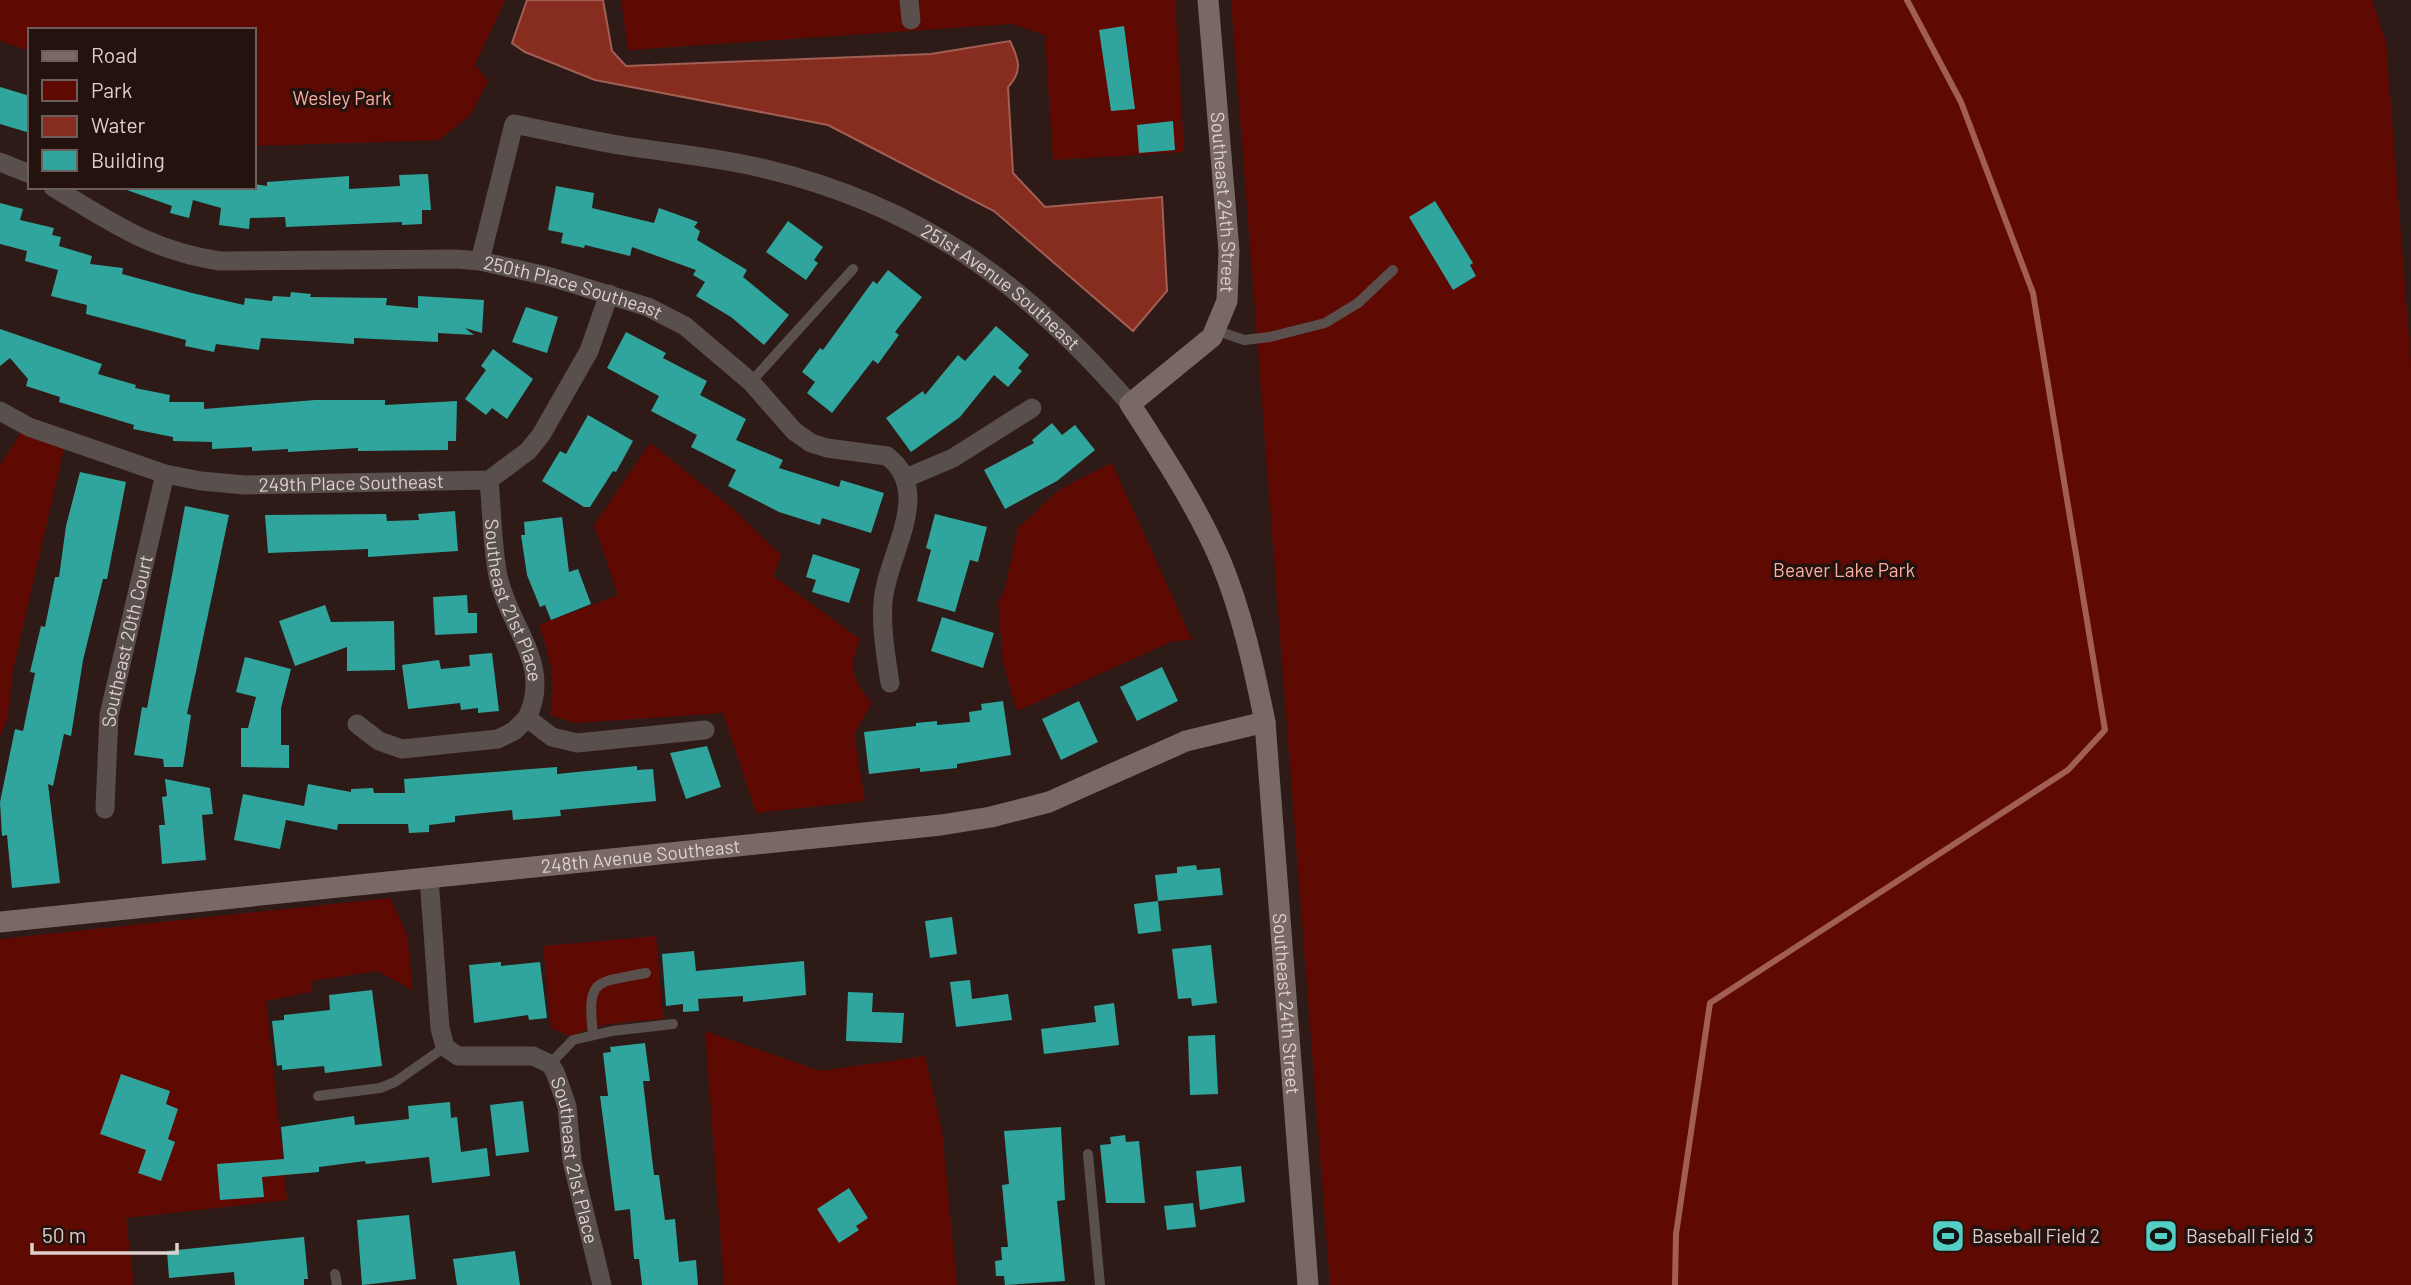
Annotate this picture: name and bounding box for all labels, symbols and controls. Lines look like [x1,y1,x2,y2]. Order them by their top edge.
legend [28,28,256,189]
text: Road [91,42,137,67]
text: Park [91,77,132,102]
park label: Wesley Park [293,86,392,109]
street label: Southeast 24th Street [1206,111,1241,294]
text: Water [91,112,146,137]
text: Building [91,147,165,172]
street label: 251st Avenue Southeast [918,218,1085,355]
street label: 250th Place Southeast [482,250,667,324]
street label: 249th Place Southeast [258,469,444,496]
street label: Southeast 21st Place [481,518,547,683]
street label: Southeast 20th Court [96,552,157,728]
park label: Beaver Lake Park [1773,558,1915,581]
street label: 248th Avenue Southeast [540,834,741,877]
street label: Southeast 24th Street [1269,912,1305,1095]
street label: Southeast 21st Place [547,1074,604,1246]
scale bar [32,1212,177,1256]
sports icon: Baseball Field 2 [1929,1217,1967,1255]
sports icon: Baseball Field 3 [2142,1217,2180,1255]
text: 50 m [42,1222,86,1247]
place label: Baseball Field 2 [1972,1224,2100,1247]
place label: Baseball Field 3 [2186,1224,2314,1247]

